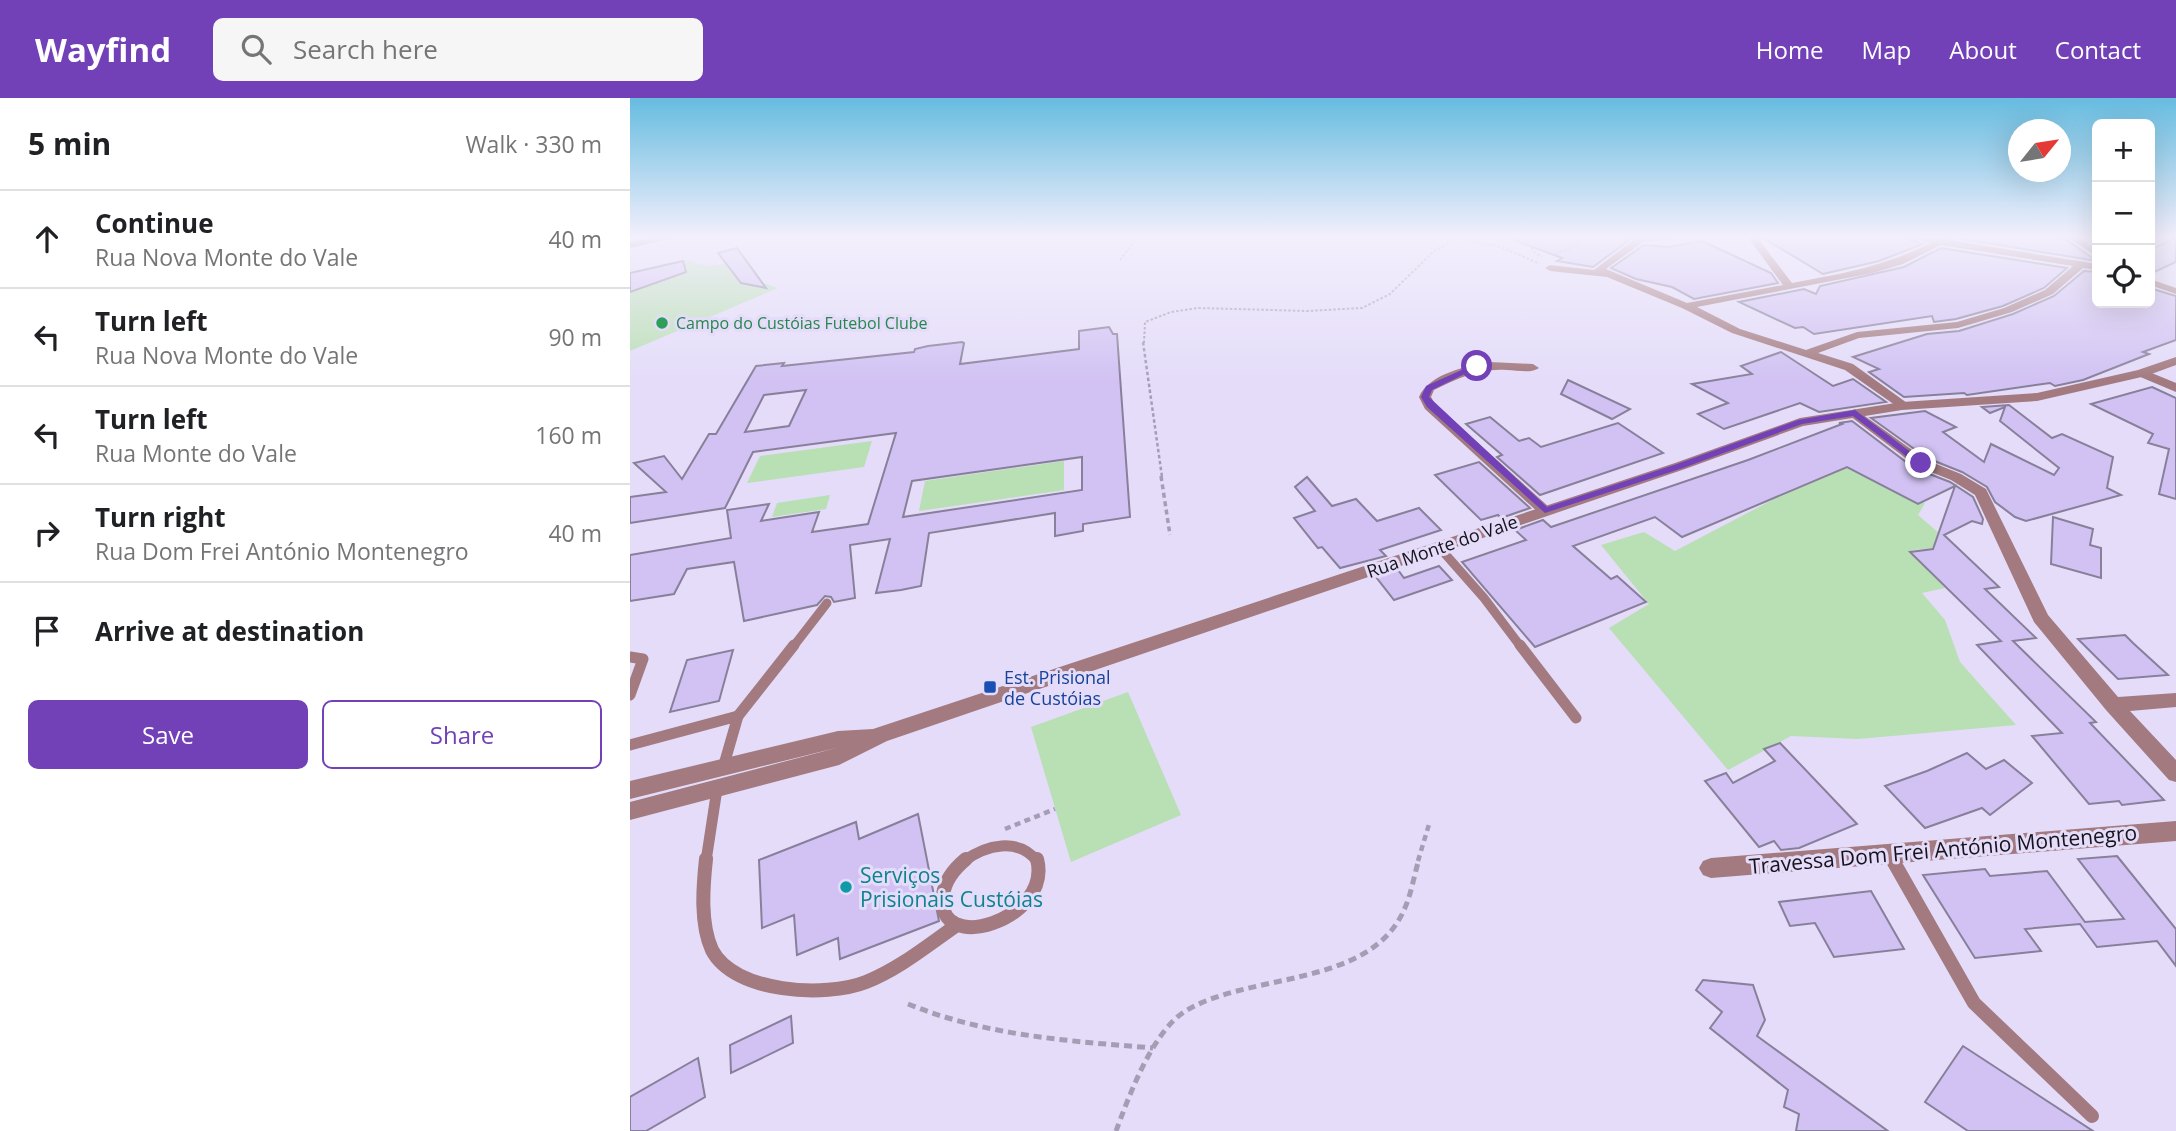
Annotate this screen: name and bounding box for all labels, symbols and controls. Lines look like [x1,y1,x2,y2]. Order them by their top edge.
search box [213,18,703,81]
text: Wayfind [35,27,171,72]
icon: search [237,30,275,68]
text: Search here [293,31,438,67]
text: Home [1756,33,1824,66]
text: Map [1862,33,1911,66]
text: About [1949,33,2017,66]
text: Contact [2055,33,2141,66]
north arrow [2008,119,2071,182]
map controls [2092,119,2155,308]
button: + [2092,119,2155,182]
text: 5 min [28,123,111,164]
text: Walk · 330 m [465,128,602,160]
button: − [2092,182,2155,245]
text: Continue [95,205,214,241]
icon: ahead [28,220,66,258]
text: 40 m [548,223,602,255]
text: Rua Nova Monte do Vale [95,241,358,273]
button: locate [2092,245,2155,308]
text: Turn left [95,303,207,339]
place label: Campo do Custóias Futebol Clube [676,312,928,334]
marker: Campo do Custóias Futebol Clube [654,315,670,331]
icon: left [28,318,66,356]
text: 90 m [548,321,602,353]
text: Rua Nova Monte do Vale [95,339,358,371]
route start [1461,350,1492,381]
text: Turn left [95,401,207,437]
icon: left [28,416,66,454]
text: 160 m [535,419,602,451]
text: Rua Monte do Vale [95,437,297,469]
route end [1905,447,1936,478]
text: Turn right [95,499,226,535]
street label: Rua Monte do Vale [1363,509,1521,583]
icon: right [28,514,66,552]
text: 40 m [548,517,602,549]
text: Rua Dom Frei António Montenegro [95,535,469,567]
icon: arrive [28,612,66,650]
text: Arrive at destination [95,613,364,649]
place label: Est. Prisional de Custóias [1004,665,1111,710]
marker: Est. Prisional de Custóias [982,679,998,695]
button: Save [28,700,308,769]
button: Share [322,700,602,769]
street label: Travessa Dom Frei António Montenegro [1748,818,2138,880]
place label: Serviços Prisionais Custóias [860,861,1043,913]
marker: Serviços Prisionais Custóias [838,879,854,895]

